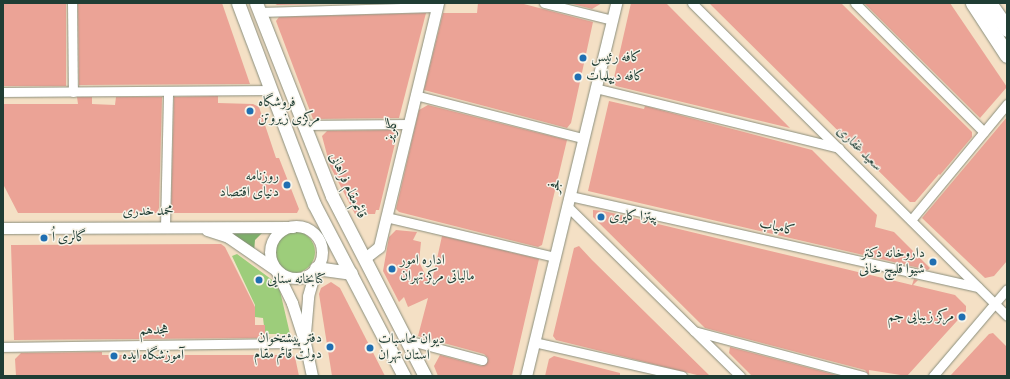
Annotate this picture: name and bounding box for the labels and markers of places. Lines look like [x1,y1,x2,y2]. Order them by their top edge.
place label: کافه رئیس [591,50,642,66]
marker: کافه رئیس [578,53,588,63]
place label: کافه دیپلمات [586,69,645,85]
marker: کافه دیپلمات [573,72,583,82]
place label: فروشگاه مرکزى زیروتن [258,95,320,128]
marker: فروشگاه مرکزى زیروتن [245,106,255,116]
place label: روزنامه دنیای اقتصاد [220,169,279,202]
marker: روزنامه دنیای اقتصاد [282,180,292,190]
place label: پیتزا کاپری [609,209,657,225]
marker: پیتزا کاپری [596,212,606,222]
place label: گالری اُ [52,230,86,246]
marker: گالری اُ [39,233,49,243]
place label: داروخانه دکتر شیوا قلیچ خانی [859,246,925,278]
place label: اداره امور مالیاتی مرکز تهران [400,253,475,286]
marker: داروخانه دکتر شیوا قلیچ خانی [928,257,938,267]
marker: اداره امور مالیاتی مرکز تهران [387,264,397,274]
place label: كتابخانه سنایی [267,272,326,288]
marker: كتابخانه سنایی [254,275,264,285]
place label: مرکز زیبایی جم [887,309,954,325]
marker: مرکز زیبایی جم [957,312,967,322]
place label: دفتر پیشتخوان دولت قائم مقام [254,331,322,364]
place label: دیوان محاسبات استان تهران [378,332,445,364]
marker: دفتر پیشتخوان دولت قائم مقام [325,342,335,352]
marker: دیوان محاسبات استان تهران [365,343,375,353]
place label: آموزشگاه ایده [122,348,184,364]
marker: آموزشگاه ایده [109,351,119,361]

